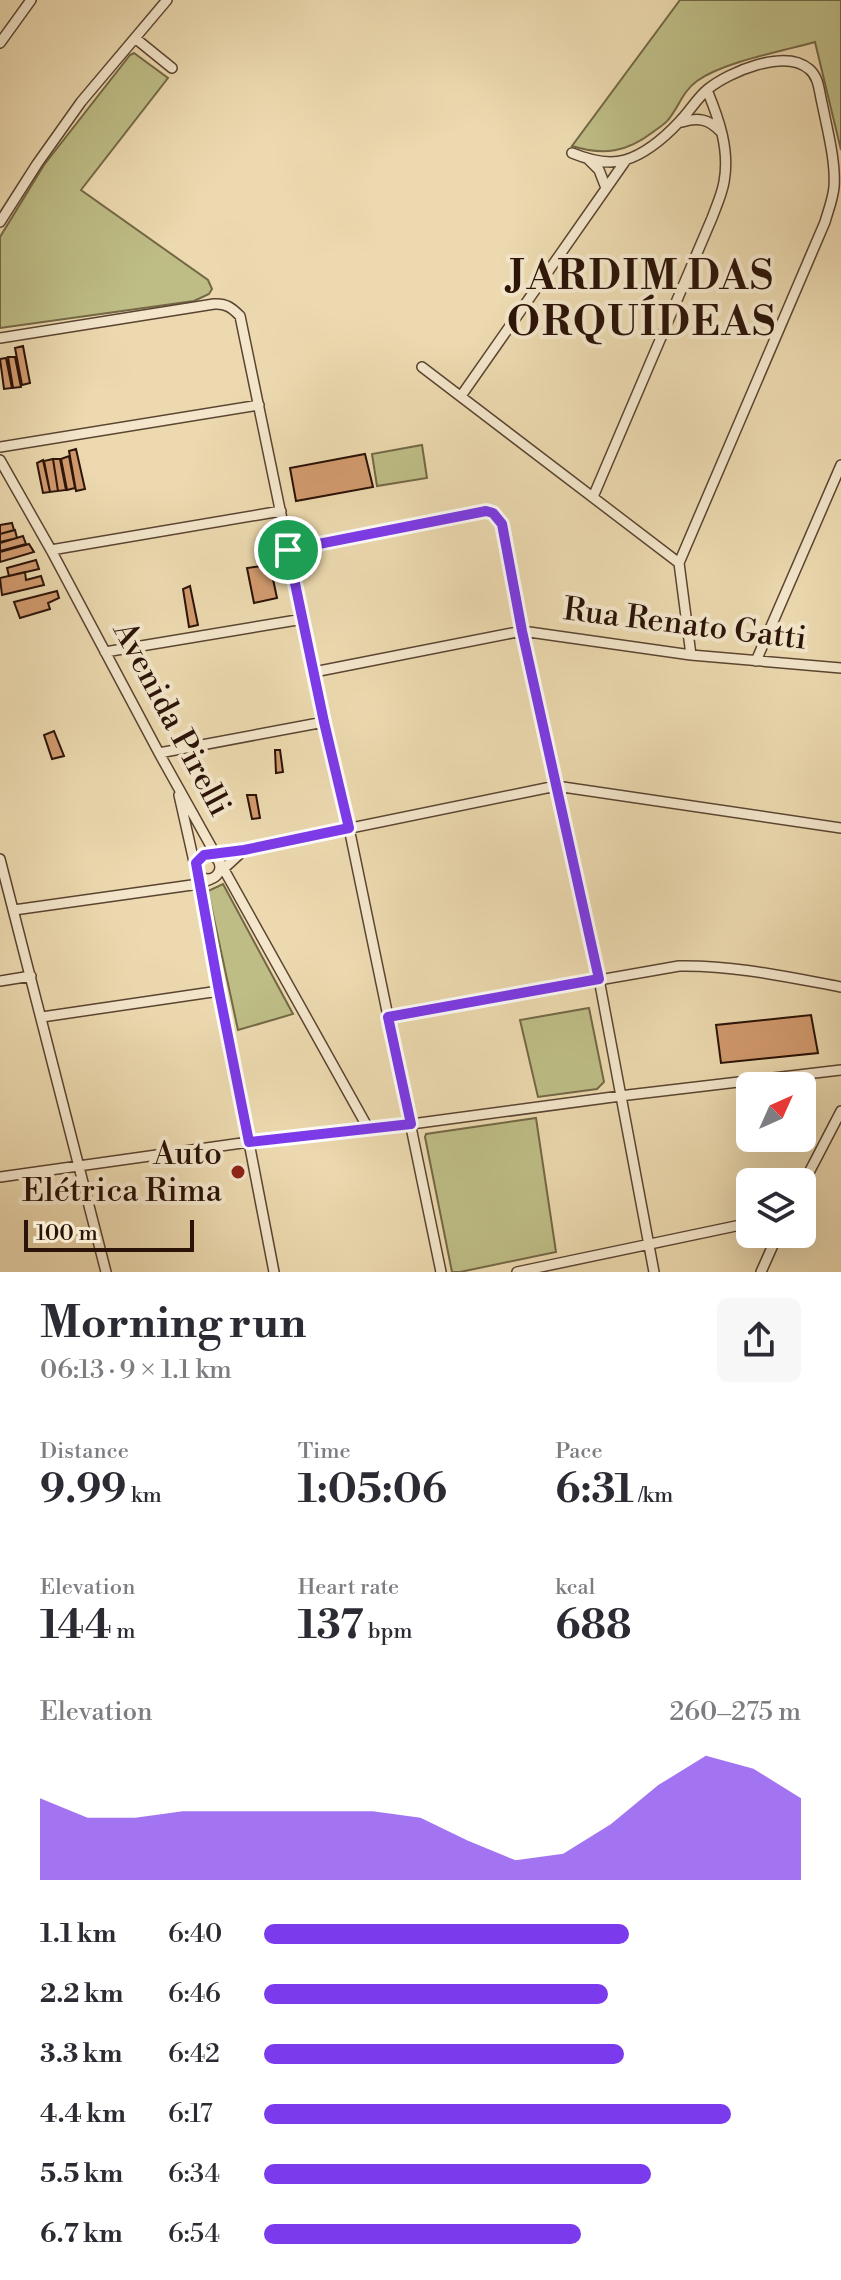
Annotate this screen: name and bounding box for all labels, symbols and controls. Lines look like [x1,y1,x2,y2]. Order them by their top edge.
district label: JARDIM DAS ORQUÍDEAS [504,252,777,348]
pin [254,516,322,584]
icon: arrive [266,528,310,572]
street label: Rua Renato Gatti [561,589,809,659]
street label: Avenida Pirelli [104,614,240,823]
north arrow [736,1072,816,1152]
map controls [736,1072,816,1248]
place label: Auto Elétrica Rima [22,1134,223,1211]
marker: Auto Elétrica Rima [229,1163,247,1181]
button: layers [736,1168,816,1248]
scale bar [24,1216,194,1252]
text: 100 m [36,1220,98,1247]
text: Morning run [40,1296,306,1351]
button: share [717,1298,801,1382]
text: 06:13 · 9 × 1.1 km [40,1354,232,1386]
text: Distance [40,1438,129,1465]
text: Time [298,1438,351,1465]
text: Pace [555,1438,603,1465]
text: 9.99 [40,1465,127,1515]
text: 1:05:06 [298,1465,447,1515]
text: 6:31 [555,1465,634,1515]
text: km [127,1482,162,1509]
text: /km [634,1482,673,1509]
text: Elevation [40,1574,135,1601]
text: Heart rate [298,1574,399,1601]
text: kcal [555,1574,595,1601]
text: 144 [40,1601,112,1651]
text: 137 [298,1601,364,1651]
text: 688 [555,1601,632,1651]
text: m [112,1618,136,1645]
text: bpm [364,1618,413,1645]
text: Elevation [40,1696,153,1728]
text: 260–275 m [669,1696,801,1728]
text: 1.1 km [40,1918,116,1950]
text: 6:40 [168,1918,222,1950]
text: 2.2 km [40,1978,124,2010]
text: 6:46 [168,1978,221,2010]
text: 3.3 km [40,2038,122,2070]
text: 6:42 [168,2038,220,2070]
text: 4.4 km [40,2098,126,2130]
text: 6:17 [168,2098,213,2130]
text: 5.5 km [40,2158,123,2190]
text: 6:34 [168,2158,220,2190]
text: 6.7 km [40,2218,123,2250]
text: 6:54 [168,2218,220,2250]

